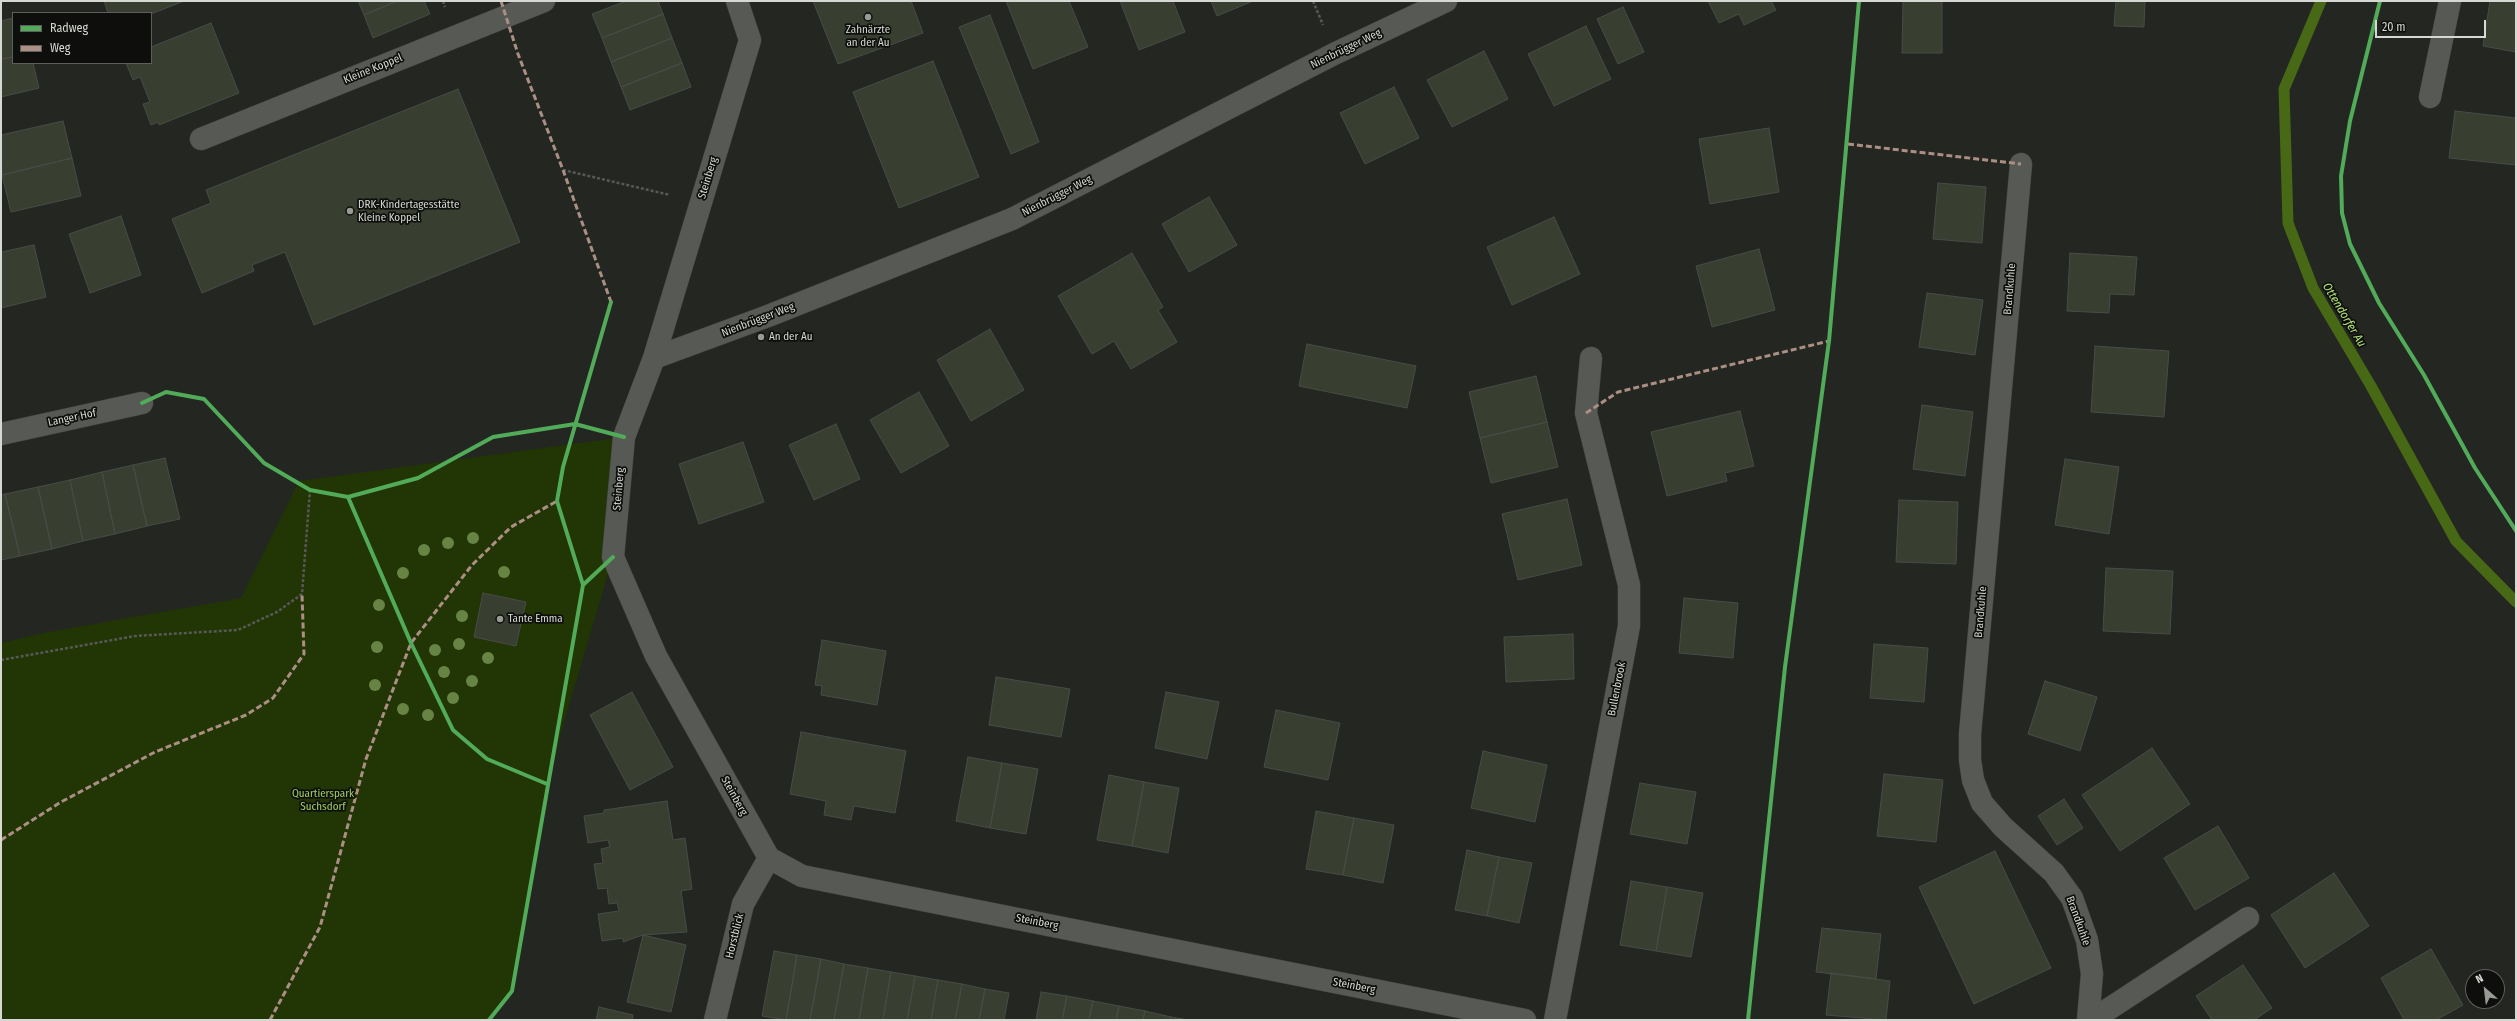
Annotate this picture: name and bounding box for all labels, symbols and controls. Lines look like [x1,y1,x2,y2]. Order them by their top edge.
legend [12,12,152,64]
marker: Zahnärzte an der Au [863,12,873,22]
scale bar [2377,12,2488,38]
text: 20 m [2382,20,2406,34]
text: Radweg [50,21,88,35]
place label: Zahnärzte an der Au [846,23,890,49]
street label: Nienbrügger Weg [1309,26,1383,72]
text: Weg [50,41,70,55]
street label: Kleine Koppel [342,51,404,87]
street label: Steinberg [695,155,721,201]
street label: Nienbrügger Weg [1020,173,1094,219]
place label: DRK-Kindertagesstätte Kleine Koppel [358,198,459,224]
marker: DRK-Kindertagesstätte Kleine Koppel [345,206,355,216]
street label: Brandkuhle [2001,263,2019,315]
water label: Ottendorfer Au [2319,280,2369,350]
street label: Nienbrügger Weg [720,300,796,340]
place label: An der Au [769,330,812,344]
marker: An der Au [756,332,766,342]
street label: Langer Hof [47,406,97,430]
street label: Steinberg [611,467,627,511]
street label: Brandkuhle [1972,586,1990,638]
place label: Tante Emma [508,612,563,626]
marker: Tante Emma [495,614,505,624]
street label: Bullenbrook [1605,661,1629,717]
street label: Steinberg [718,774,750,818]
park label: Quartierspark Suchsdorf [292,787,354,813]
street label: Brandkuhle [2063,895,2093,947]
street label: Steinberg [1015,911,1059,933]
street label: Horstblick [723,912,747,960]
north arrow [2465,969,2505,1009]
text: N [2474,972,2486,986]
street label: Steinberg [1332,975,1376,997]

